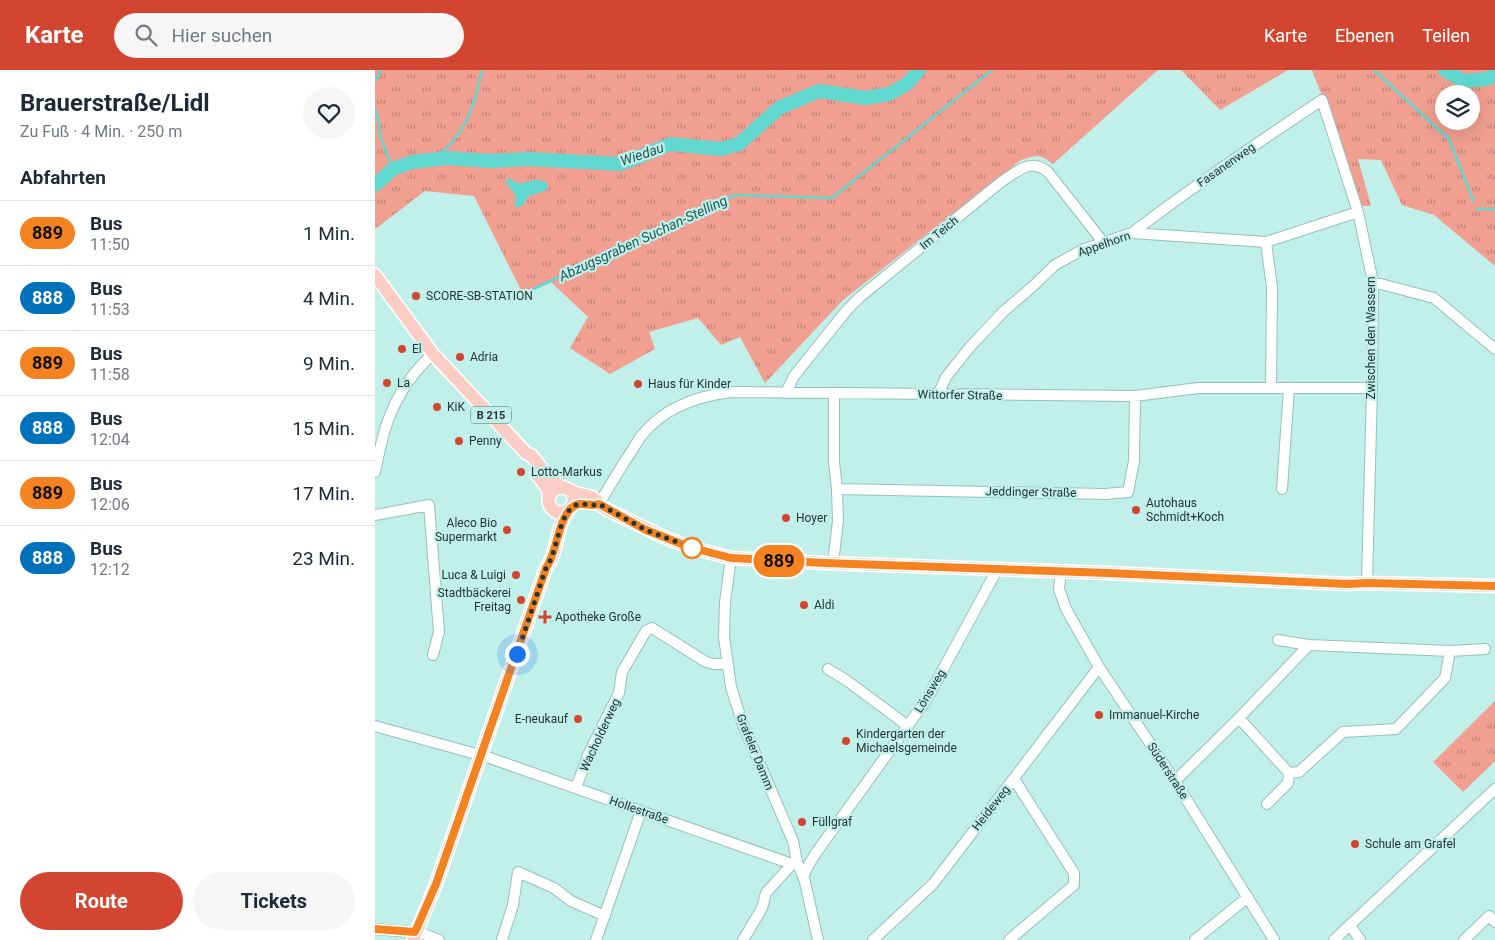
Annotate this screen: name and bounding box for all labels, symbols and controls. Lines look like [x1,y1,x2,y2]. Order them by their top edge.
search box [114,13,464,58]
text: Karte [25,21,84,49]
icon: search [132,21,160,49]
text: Hier suchen [172,24,272,47]
text: Karte [1264,25,1307,46]
text: Ebenen [1335,25,1394,46]
text: Teilen [1422,25,1470,46]
map controls [1435,85,1480,130]
button: layers [1435,85,1480,130]
button: heart [303,87,355,139]
text: Brauerstraße/Lidl [20,89,210,117]
text: Zu Fuß · 4 Min. · 250 m [20,122,182,141]
water label: Wiedau [618,139,666,169]
street label: Fasanenweg [1194,140,1258,190]
text: Abfahrten [20,166,106,189]
water label: Abzugsgraben Suchan-Stelling [555,192,730,285]
text: Bus [90,212,123,235]
street label: Im Teich [917,213,961,253]
text: 889 [32,222,63,243]
text: 1 Min. [303,222,355,245]
street label: Appelhorn [1076,228,1132,260]
text: 11:50 [90,235,130,254]
street label: Zwischen den Wassern [1364,276,1378,400]
text: Bus [90,277,123,300]
text: 888 [32,287,63,308]
text: 4 Min. [303,287,355,310]
place label: SCORE-SB-STATION [426,289,533,303]
marker: SCORE-SB-STATION [410,290,422,302]
text: 11:53 [90,300,130,319]
text: Bus [90,342,123,365]
place label: El [412,342,422,356]
marker: El [396,343,408,355]
place label: Adria [470,350,498,364]
marker: Adria [454,351,466,363]
text: 889 [32,352,63,373]
text: 9 Min. [303,352,355,375]
text: 11:58 [90,365,130,384]
place label: La [397,376,410,390]
marker: La [381,377,393,389]
place label: Haus für Kinder [648,377,731,391]
marker: Haus für Kinder [632,378,644,390]
street label: Wittorfer Straße [918,387,1002,403]
place label: KiK [447,400,465,414]
marker: KiK [431,401,443,413]
road number: B 215 [471,406,511,424]
text: Bus [90,407,123,430]
text: 888 [32,417,63,438]
text: 15 Min. [292,417,355,440]
text: 12:04 [90,430,130,449]
place label: Penny [469,434,502,448]
marker: Penny [453,435,465,447]
place label: Lotto-Markus [531,465,602,479]
marker: Lotto-Markus [515,466,527,478]
text: Bus [90,472,123,495]
text: 889 [32,482,63,503]
text: 17 Min. [292,482,355,505]
street label: Jeddinger Straße [985,484,1077,500]
text: 12:06 [90,495,130,514]
place label: Autohaus Schmidt+Koch [1146,496,1224,524]
marker: Autohaus Schmidt+Koch [1130,504,1142,516]
place label: Hoyer [796,511,827,525]
marker: Hoyer [780,512,792,524]
place label: Aleco Bio Supermarkt [435,516,497,544]
marker: Aleco Bio Supermarkt [501,524,513,536]
text: Bus [90,537,123,560]
unlabelled marker [681,537,703,559]
line badge: 889 [750,545,808,577]
text: 888 [32,547,63,568]
text: 23 Min. [292,547,355,570]
text: 889 [764,550,794,571]
text: 12:12 [90,560,130,579]
place label: Luca & Luigi [442,568,506,582]
marker: Luca & Luigi [510,569,522,581]
place label: Stadtbäckerei Freitag [438,586,511,614]
marker: Stadtbäckerei Freitag [515,594,527,606]
place label: Aldi [814,598,835,612]
marker: Aldi [798,599,810,611]
place label: Apotheke Große [555,610,641,624]
marker: Apotheke Große [539,611,551,623]
your location [505,642,530,667]
street label: Lönsweg [912,667,948,715]
street label: Wacholderweg [577,696,623,774]
place label: Immanuel-Kirche [1109,708,1199,722]
marker: Immanuel-Kirche [1093,709,1105,721]
place label: E-neukauf [515,712,569,726]
street label: Grafeler Damm [733,712,777,792]
marker: E-neukauf [572,713,584,725]
place label: Kindergarten der Michaelsgemeinde [856,727,957,755]
marker: Kindergarten der Michaelsgemeinde [840,735,852,747]
street label: Süderstraße [1144,740,1192,802]
street label: Heideweg [969,783,1013,833]
street label: Hollestraße [608,793,670,827]
place label: Füllgraf [812,815,853,829]
marker: Füllgraf [796,816,808,828]
place label: Schule am Grafel [1365,837,1456,851]
marker: Schule am Grafel [1349,838,1361,850]
button: Route [20,872,183,930]
button: Tickets [193,872,355,930]

